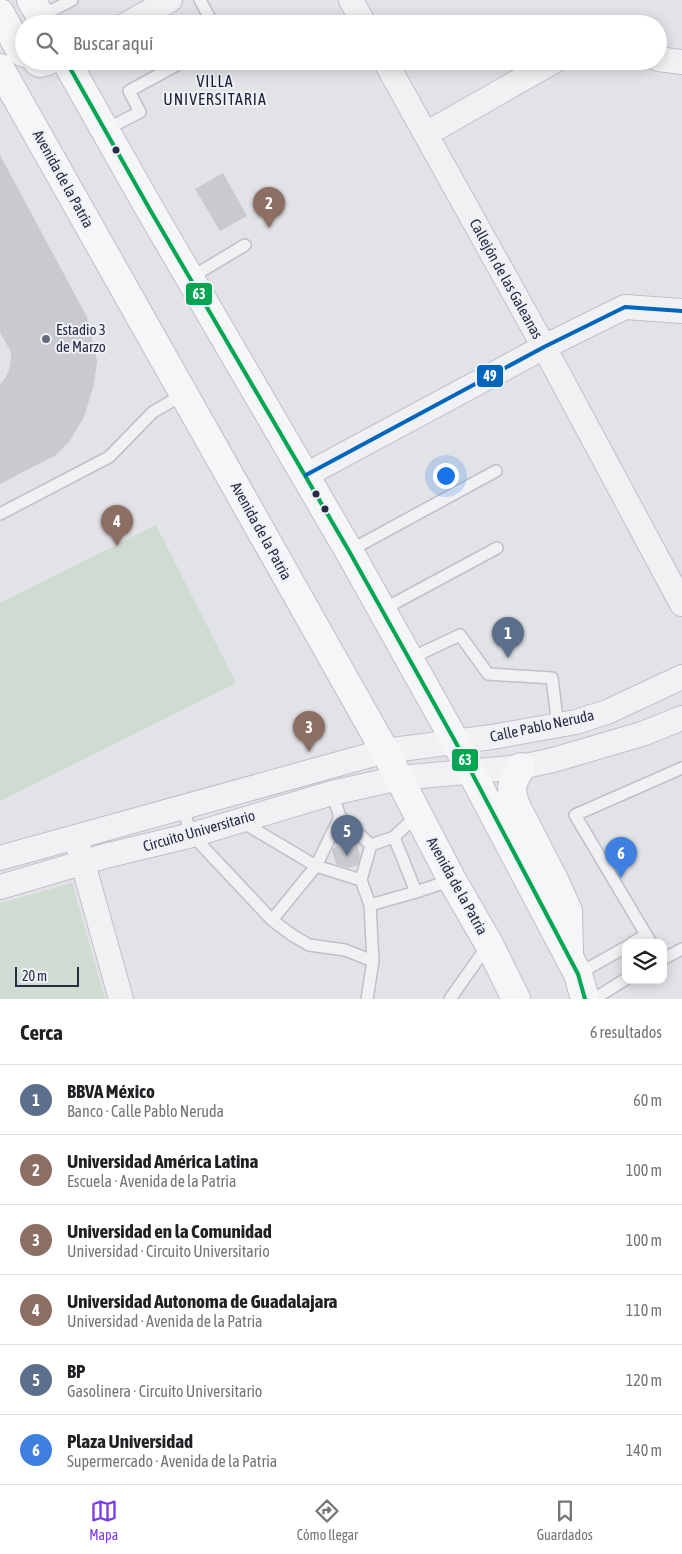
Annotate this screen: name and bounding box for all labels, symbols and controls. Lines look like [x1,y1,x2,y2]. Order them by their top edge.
search box [15,15,667,70]
icon: search [33,29,61,57]
text: Buscar aquí [73,32,153,54]
district label: VILLA UNIVERSITARIA [163,72,267,108]
street label: Avenida de la Patria [30,127,97,231]
unlabelled marker [111,145,121,155]
pin: 2 [253,187,285,228]
street label: Callejón de las Galeanas [466,216,546,342]
line badge: 63 [185,282,213,306]
text: 63 [192,286,206,302]
place label: Estadio 3 de Marzo [56,321,106,355]
marker: Estadio 3 de Marzo [40,333,52,345]
line badge: 49 [476,364,504,388]
text: 49 [482,368,497,384]
your location [433,463,459,489]
street label: Avenida de la Patria [228,479,295,583]
unlabelled marker [311,489,321,499]
unlabelled marker [320,504,330,514]
pin: 4 [101,505,133,546]
pin: 1 [492,617,524,658]
street label: Calle Pablo Neruda [488,706,595,745]
pin: 3 [293,711,325,752]
line badge: 63 [451,748,479,772]
text: 63 [458,752,472,768]
street label: Circuito Universitario [141,806,257,855]
pin: 5 [331,815,363,856]
street label: Avenida de la Patria [424,834,491,938]
pin: 6 [605,837,637,878]
map controls [622,939,667,984]
button: layers [622,939,667,984]
scale bar [15,964,79,987]
text: 20 m [22,968,47,984]
text: Cerca [20,1020,63,1044]
text: 6 resultados [590,1023,662,1041]
text: BBVA México [67,1080,155,1102]
text: 1 [32,1091,40,1109]
text: 60 m [633,1091,662,1109]
text: Banco · Calle Pablo Neruda [67,1102,224,1120]
text: Universidad América Latina [67,1150,258,1172]
text: 2 [32,1161,40,1179]
text: 100 m [626,1161,662,1179]
text: Escuela · Avenida de la Patria [67,1172,236,1190]
text: Universidad en la Comunidad [67,1220,272,1242]
text: 3 [32,1231,40,1249]
text: 100 m [626,1231,662,1249]
text: Universidad · Circuito Universitario [67,1242,270,1260]
text: Universidad Autonoma de Guadalajara [67,1290,337,1312]
text: 4 [32,1301,40,1319]
text: 110 m [626,1301,662,1319]
text: Universidad · Avenida de la Patria [67,1312,263,1330]
text: BP [67,1360,85,1382]
text: 5 [32,1371,40,1389]
text: 120 m [626,1371,662,1389]
text: Gasolinera · Circuito Universitario [67,1382,262,1400]
text: Plaza Universidad [67,1430,193,1452]
text: 6 [32,1441,40,1459]
text: 140 m [626,1441,662,1459]
text: Supermercado · Avenida de la Patria [67,1452,277,1470]
tab: Mapa [89,1497,118,1543]
tab: Cómo llegar [297,1497,358,1543]
tab: Guardados [537,1497,593,1543]

